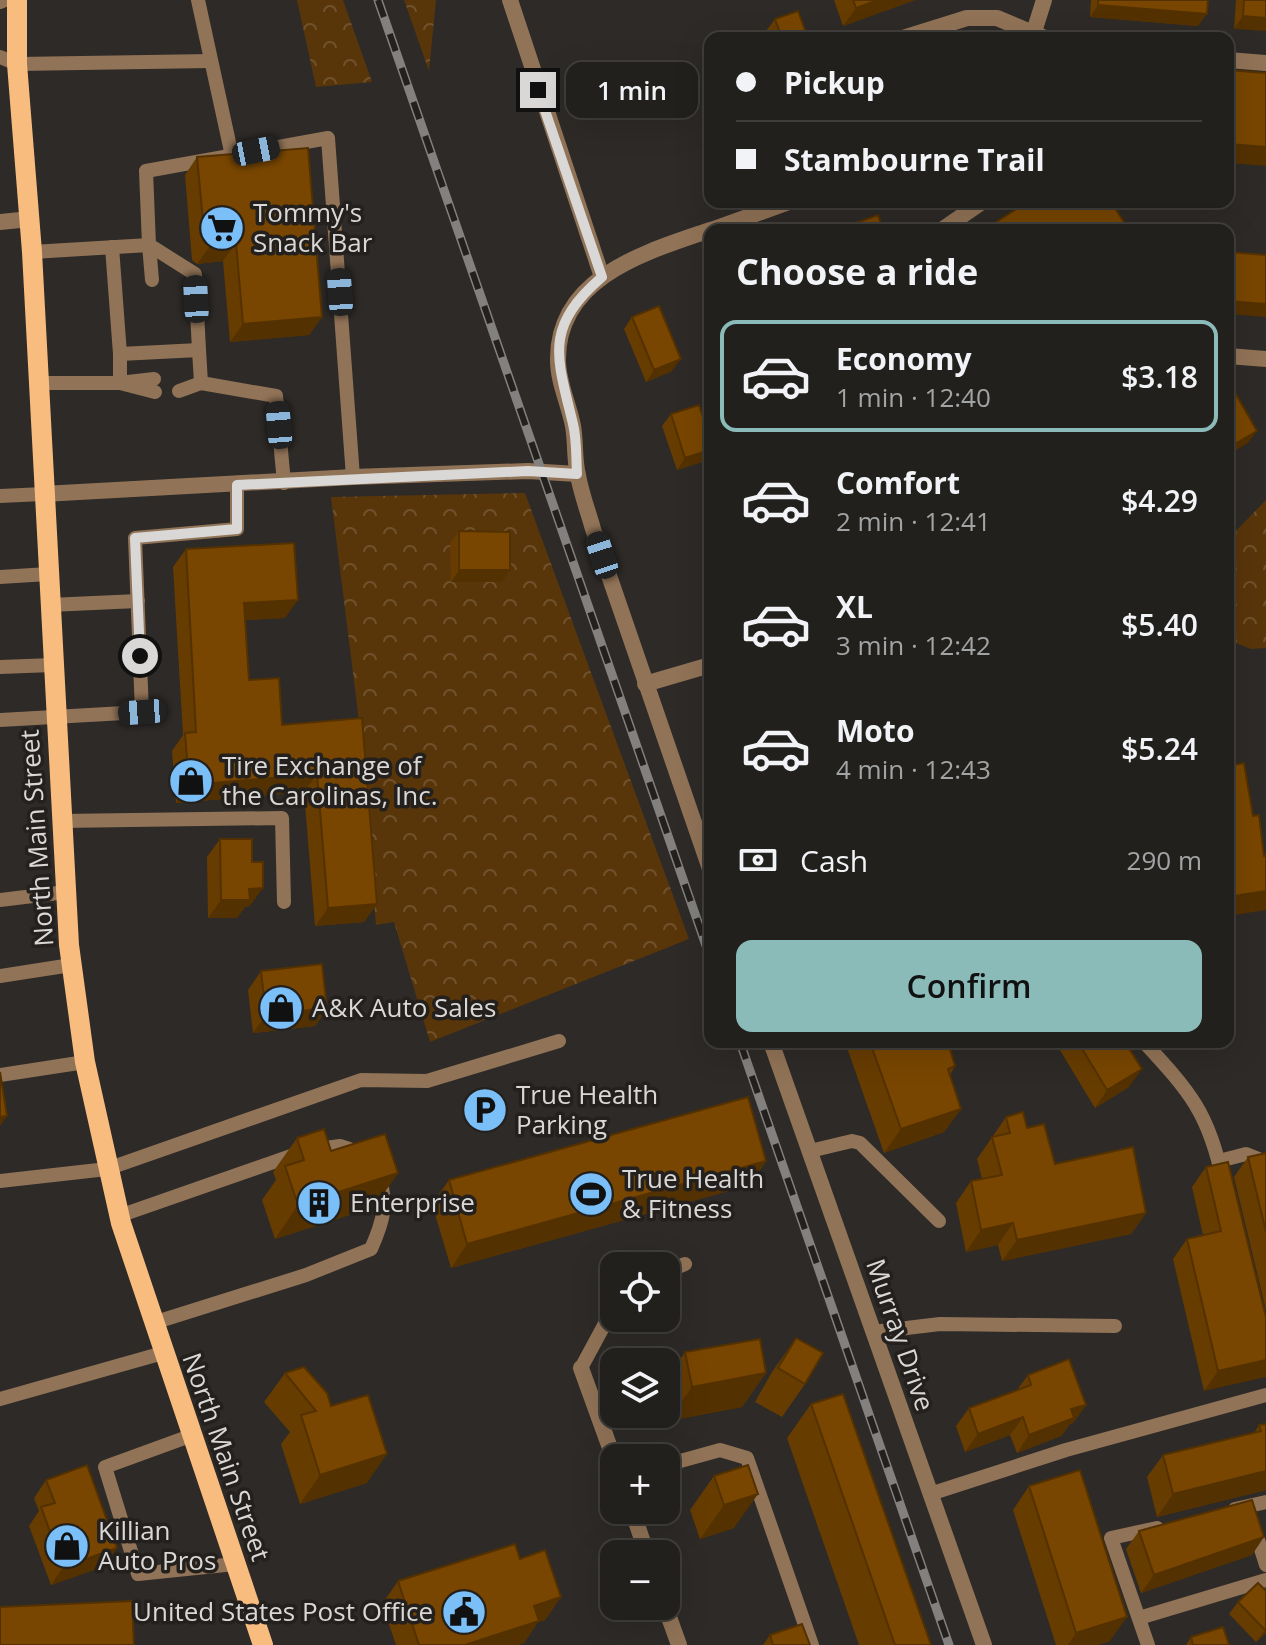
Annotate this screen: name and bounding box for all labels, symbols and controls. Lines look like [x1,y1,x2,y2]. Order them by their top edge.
callout: 1 min [566,62,698,118]
text: Pickup [784,62,885,103]
route end [520,72,556,108]
text: 1 min [597,72,667,108]
car [230,135,282,167]
text: Stambourne Trail [784,139,1045,180]
place label: Tommy's Snack Bar [253,194,373,260]
supermarket icon: Tommy's Snack Bar [198,204,246,252]
text: Choose a ride [736,247,978,296]
car [326,267,354,317]
car [183,274,209,324]
text: Economy [836,338,972,379]
icon: car [740,340,812,412]
text: $3.18 [1121,356,1198,397]
text: 1 min · 12:40 [836,379,991,415]
car [265,400,293,450]
text: Comfort [836,462,960,503]
icon: car [740,464,812,536]
text: $4.29 [1121,480,1198,521]
text: 2 min · 12:41 [836,503,991,539]
car [583,528,621,582]
text: XL [836,586,873,627]
icon: car [740,588,812,660]
text: $5.40 [1121,604,1198,645]
text: 3 min · 12:42 [836,627,991,663]
route start [122,638,158,674]
car [117,698,167,726]
text: Moto [836,710,914,751]
icon: car [740,712,812,784]
street label: North Main Street [10,728,62,948]
text: $5.24 [1121,728,1198,769]
place label: Tire Exchange of the Carolinas, Inc. [222,747,438,813]
text: 4 min · 12:43 [836,751,991,787]
shop icon: Tire Exchange of the Carolinas, Inc. [167,757,215,805]
icon: cash [736,838,780,882]
text: Cash [800,840,868,881]
text: 290 m [1127,842,1202,878]
button: Confirm [736,940,1202,1032]
shop icon: A&K Auto Sales [257,984,305,1032]
place label: A&K Auto Sales [312,989,496,1025]
place label: True Health Parking [516,1076,658,1142]
parking icon: True Health Parking [461,1086,509,1134]
place label: True Health & Fitness [622,1160,764,1226]
sports icon: True Health & Fitness [567,1170,615,1218]
building icon: Enterprise [295,1179,343,1227]
place label: Enterprise [350,1184,475,1220]
map controls [600,1252,680,1620]
button: locate [600,1252,680,1332]
street label: Murray Drive [858,1254,944,1415]
street label: North Main Street [175,1348,279,1565]
button: layers [600,1348,680,1428]
button: + [600,1444,680,1524]
place label: Killian Auto Pros [98,1512,216,1578]
shop icon: Killian Auto Pros [43,1522,91,1570]
button: − [600,1540,680,1620]
public building icon: United States Post Office [440,1588,488,1636]
place label: United States Post Office [133,1593,433,1629]

